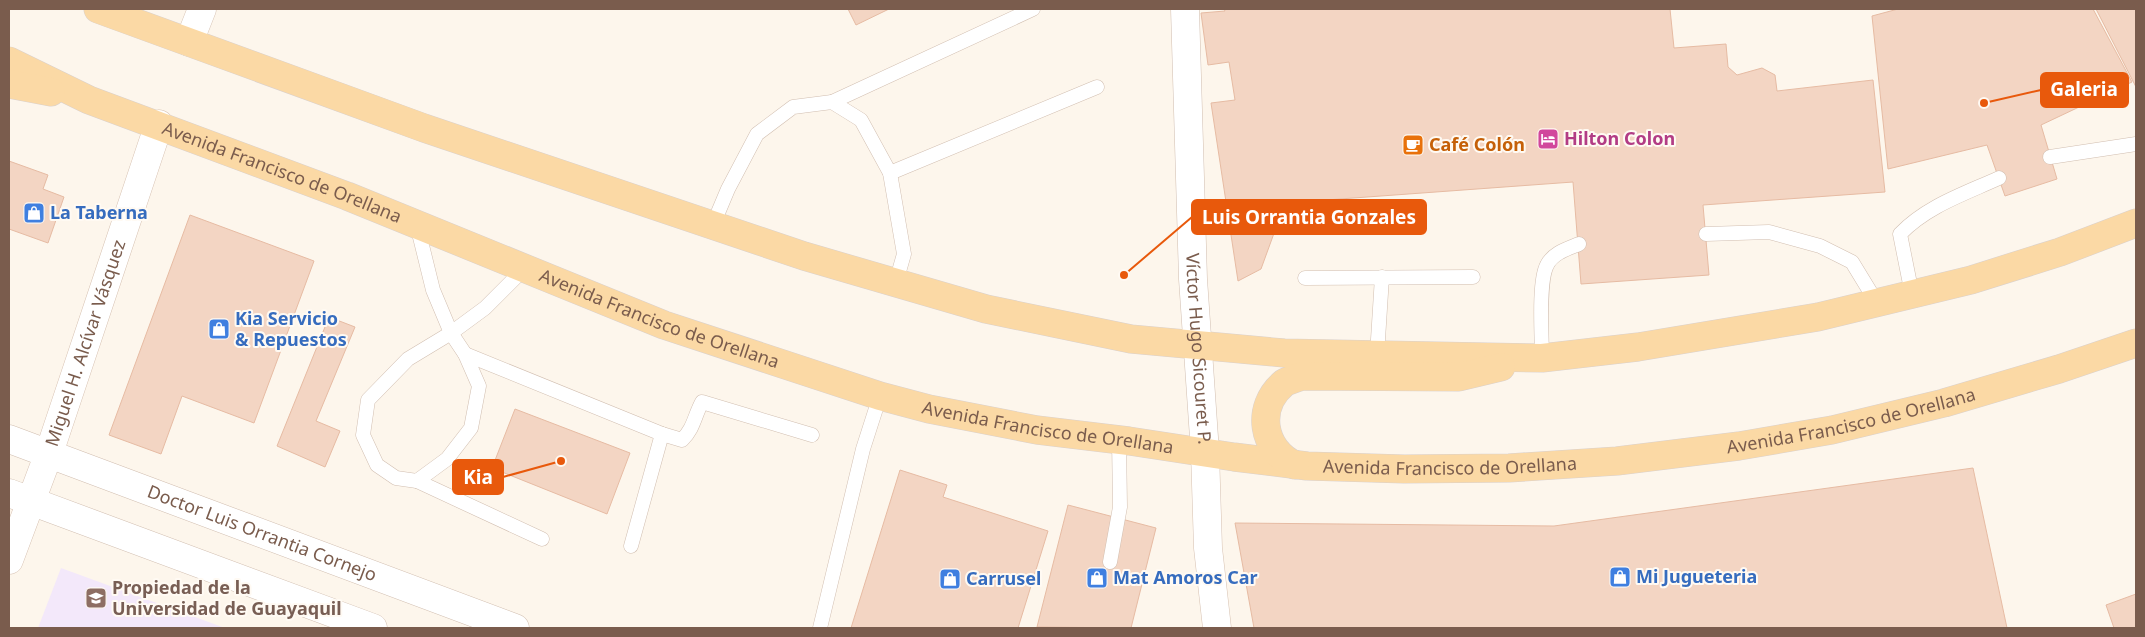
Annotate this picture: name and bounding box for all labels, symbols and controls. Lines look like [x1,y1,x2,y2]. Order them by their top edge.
callout: Galeria [2041,73,2128,107]
text: Galeria [2050,76,2118,102]
street label: Avenida Francisco de Orellana [159,115,405,228]
place label: Hilton Colon [1564,126,1675,150]
hotel icon: Hilton Colon [1536,127,1560,151]
place label: Café Colón [1429,132,1525,156]
cafe icon: Café Colón [1401,133,1425,157]
place label: La Taberna [50,200,148,224]
callout: Luis Orrantia Gonzales [1192,200,1426,234]
shop icon: La Taberna [22,201,46,225]
text: Luis Orrantia Gonzales [1202,204,1416,230]
street label: Miguel H. Alcívar Vásquez [39,237,130,449]
street label: Víctor Hugo Sicouret P. [1181,253,1217,445]
street label: Avenida Francisco de Orellana [536,263,783,373]
place label: Kia Servicio & Repuestos [235,306,347,351]
shop icon: Kia Servicio & Repuestos [207,317,231,341]
street label: Avenida Francisco de Orellana [1725,381,1978,458]
street label: Avenida Francisco de Orellana [920,395,1175,459]
street label: Avenida Francisco de Orellana [1323,451,1578,480]
callout: Kia [453,460,503,494]
text: Kia [463,464,493,490]
street label: Doctor Luis Orrantia Cornejo [144,479,380,586]
place label: Mi Jugueteria [1636,564,1757,588]
place label: Mat Amoros Car [1113,565,1258,589]
shop icon: Mi Jugueteria [1608,565,1632,589]
place label: Carrusel [966,566,1041,590]
shop icon: Mat Amoros Car [1085,566,1109,590]
shop icon: Carrusel [938,567,962,591]
place label: Propiedad de la Universidad de Guayaquil [112,575,342,620]
school or university icon: Propiedad de la Universidad de Guayaquil [84,586,108,610]

